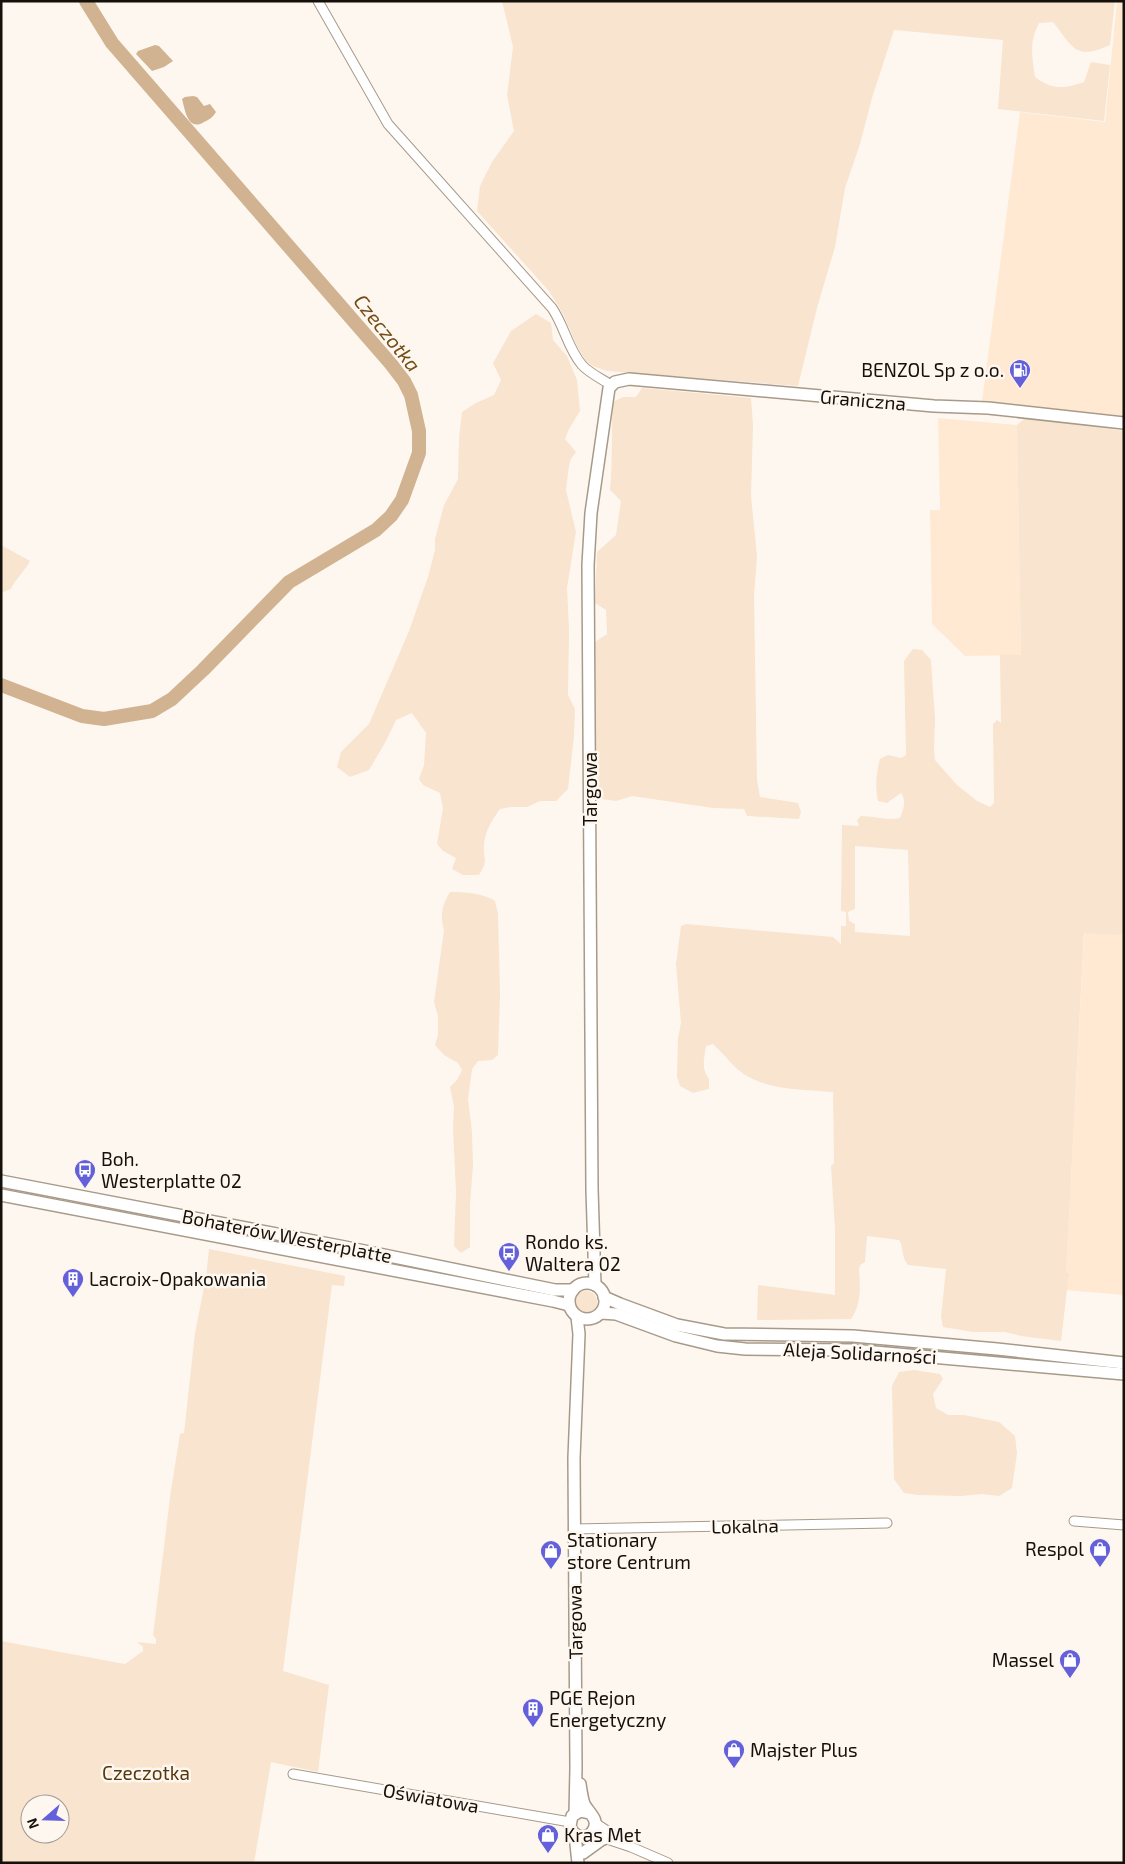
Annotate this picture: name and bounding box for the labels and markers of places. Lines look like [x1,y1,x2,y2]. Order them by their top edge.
place label: BENZOL Sp z o.o. [861,358,1004,381]
fuel station icon: BENZOL Sp z o.o. [1008,358,1032,389]
place label: Boh. Westerplatte 02 [101,1147,242,1192]
bus stop icon: Boh. Westerplatte 02 [73,1158,97,1189]
place label: Rondo ks. Waltera 02 [525,1230,621,1275]
bus stop icon: Rondo ks. Waltera 02 [497,1241,521,1272]
building icon: Lacroix-Opakowania [61,1267,85,1298]
place label: Lacroix-Opakowania [89,1267,266,1290]
place label: Stationary store Centrum [567,1528,691,1573]
place label: Respol [1025,1537,1084,1560]
shop icon: Respol [1088,1537,1112,1568]
shop icon: Stationary store Centrum [539,1539,563,1570]
place label: Massel [992,1648,1054,1671]
shop icon: Massel [1058,1648,1082,1679]
place label: PGE Rejon Energetyczny [549,1686,666,1731]
building icon: PGE Rejon Energetyczny [521,1697,545,1728]
shop icon: Majster Plus [722,1738,746,1769]
place label: Majster Plus [750,1738,858,1761]
shop icon: Kras Met [536,1823,560,1854]
place label: Kras Met [564,1823,641,1846]

